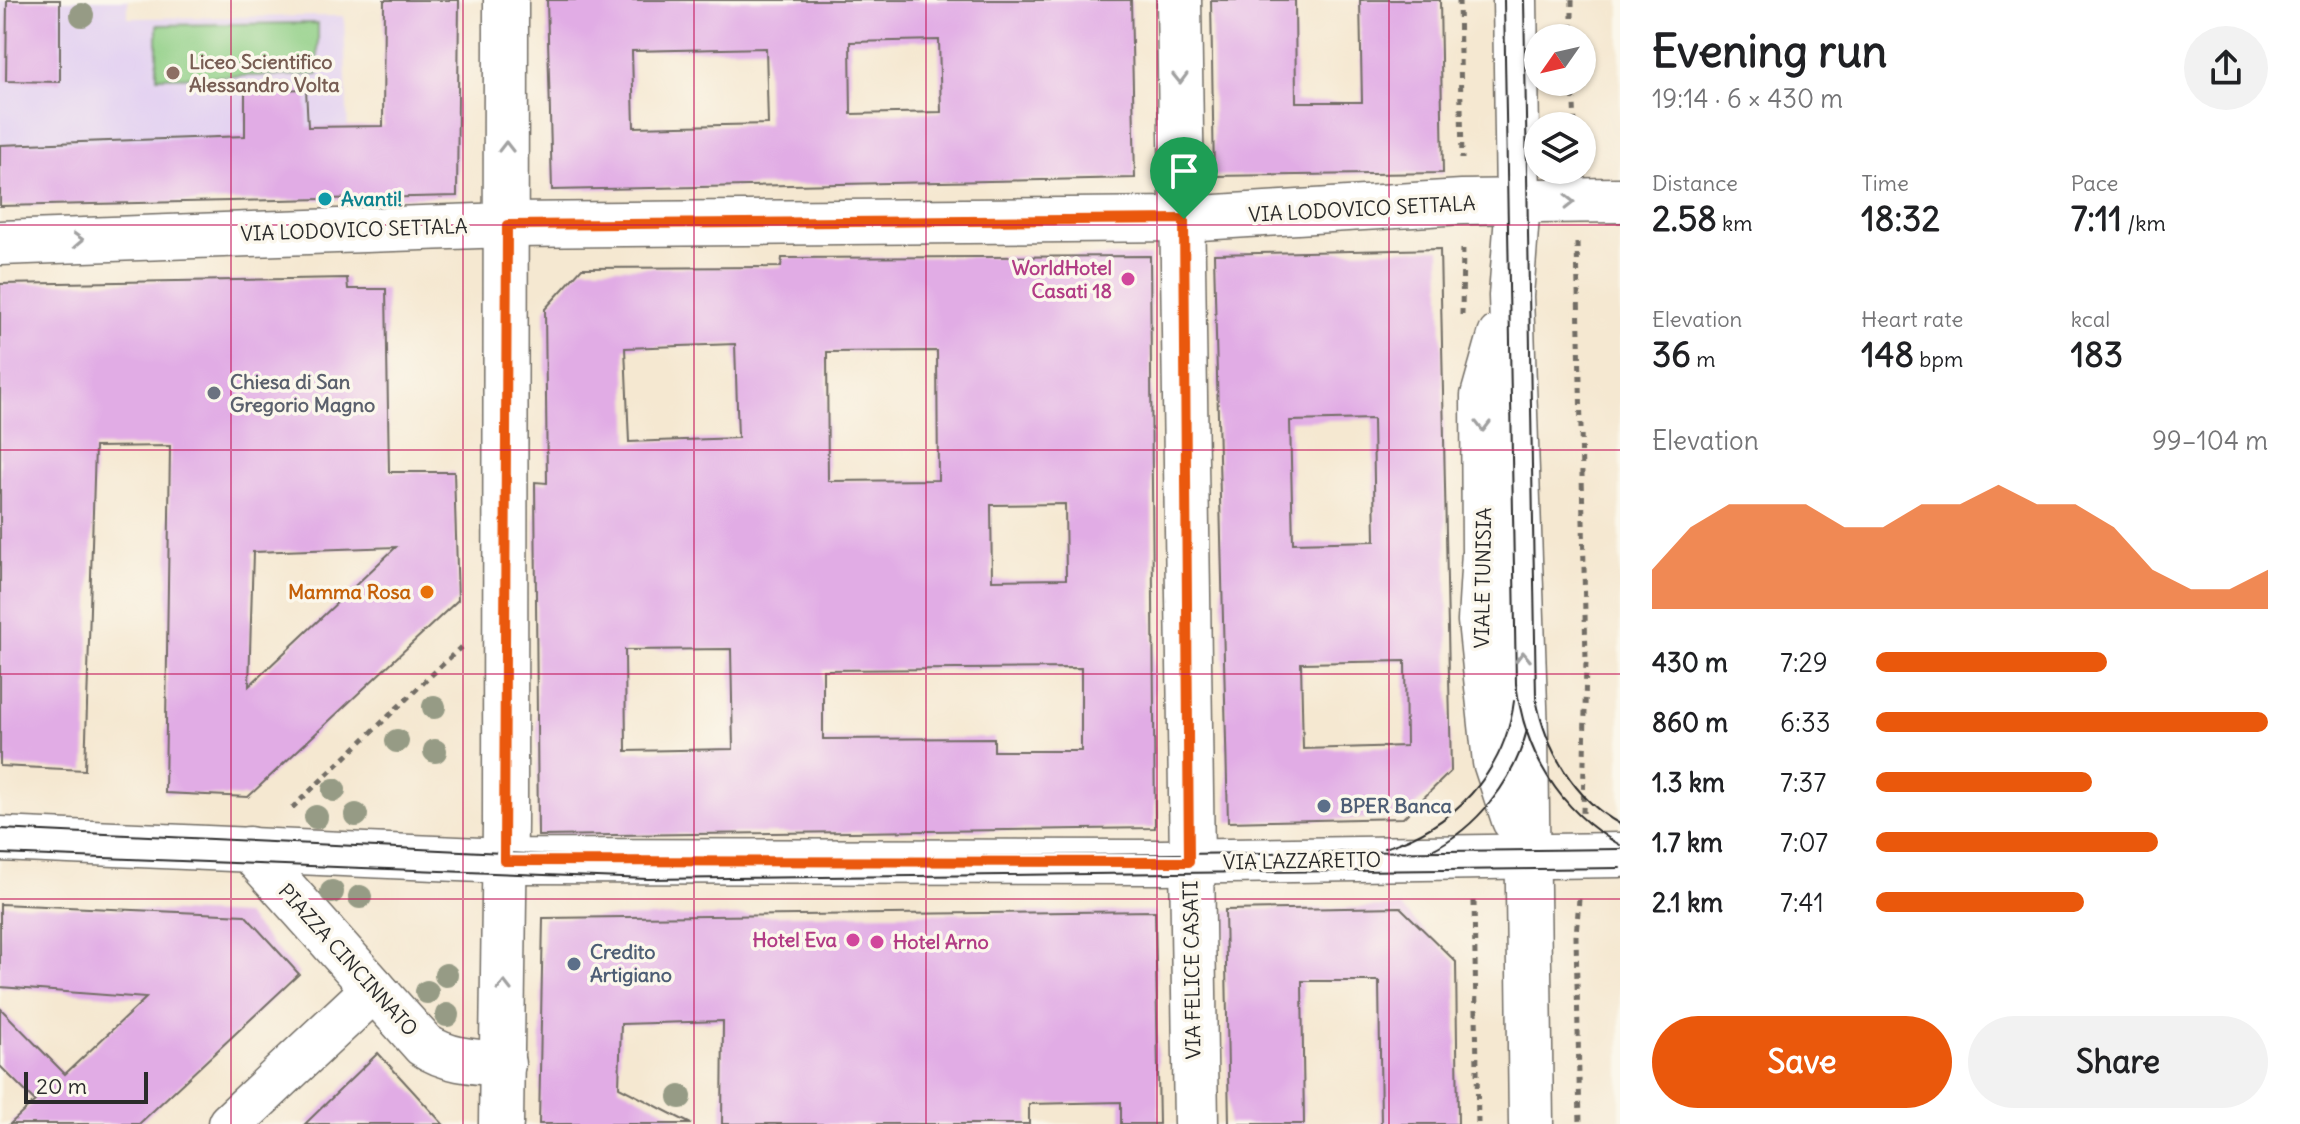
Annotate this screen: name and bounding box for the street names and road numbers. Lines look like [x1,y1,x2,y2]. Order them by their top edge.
street label: VIA LODOVICO SETTALA [1248,190,1476,227]
street label: VIA LODOVICO SETTALA [240,213,468,246]
street label: VIALE TUNISIA [1469,507,1496,649]
street label: VIA LAZZARETTO [1223,847,1381,874]
street label: PIAZZA CINCINNATO [273,878,423,1041]
street label: VIA FELICE CASATI [1177,880,1206,1060]

